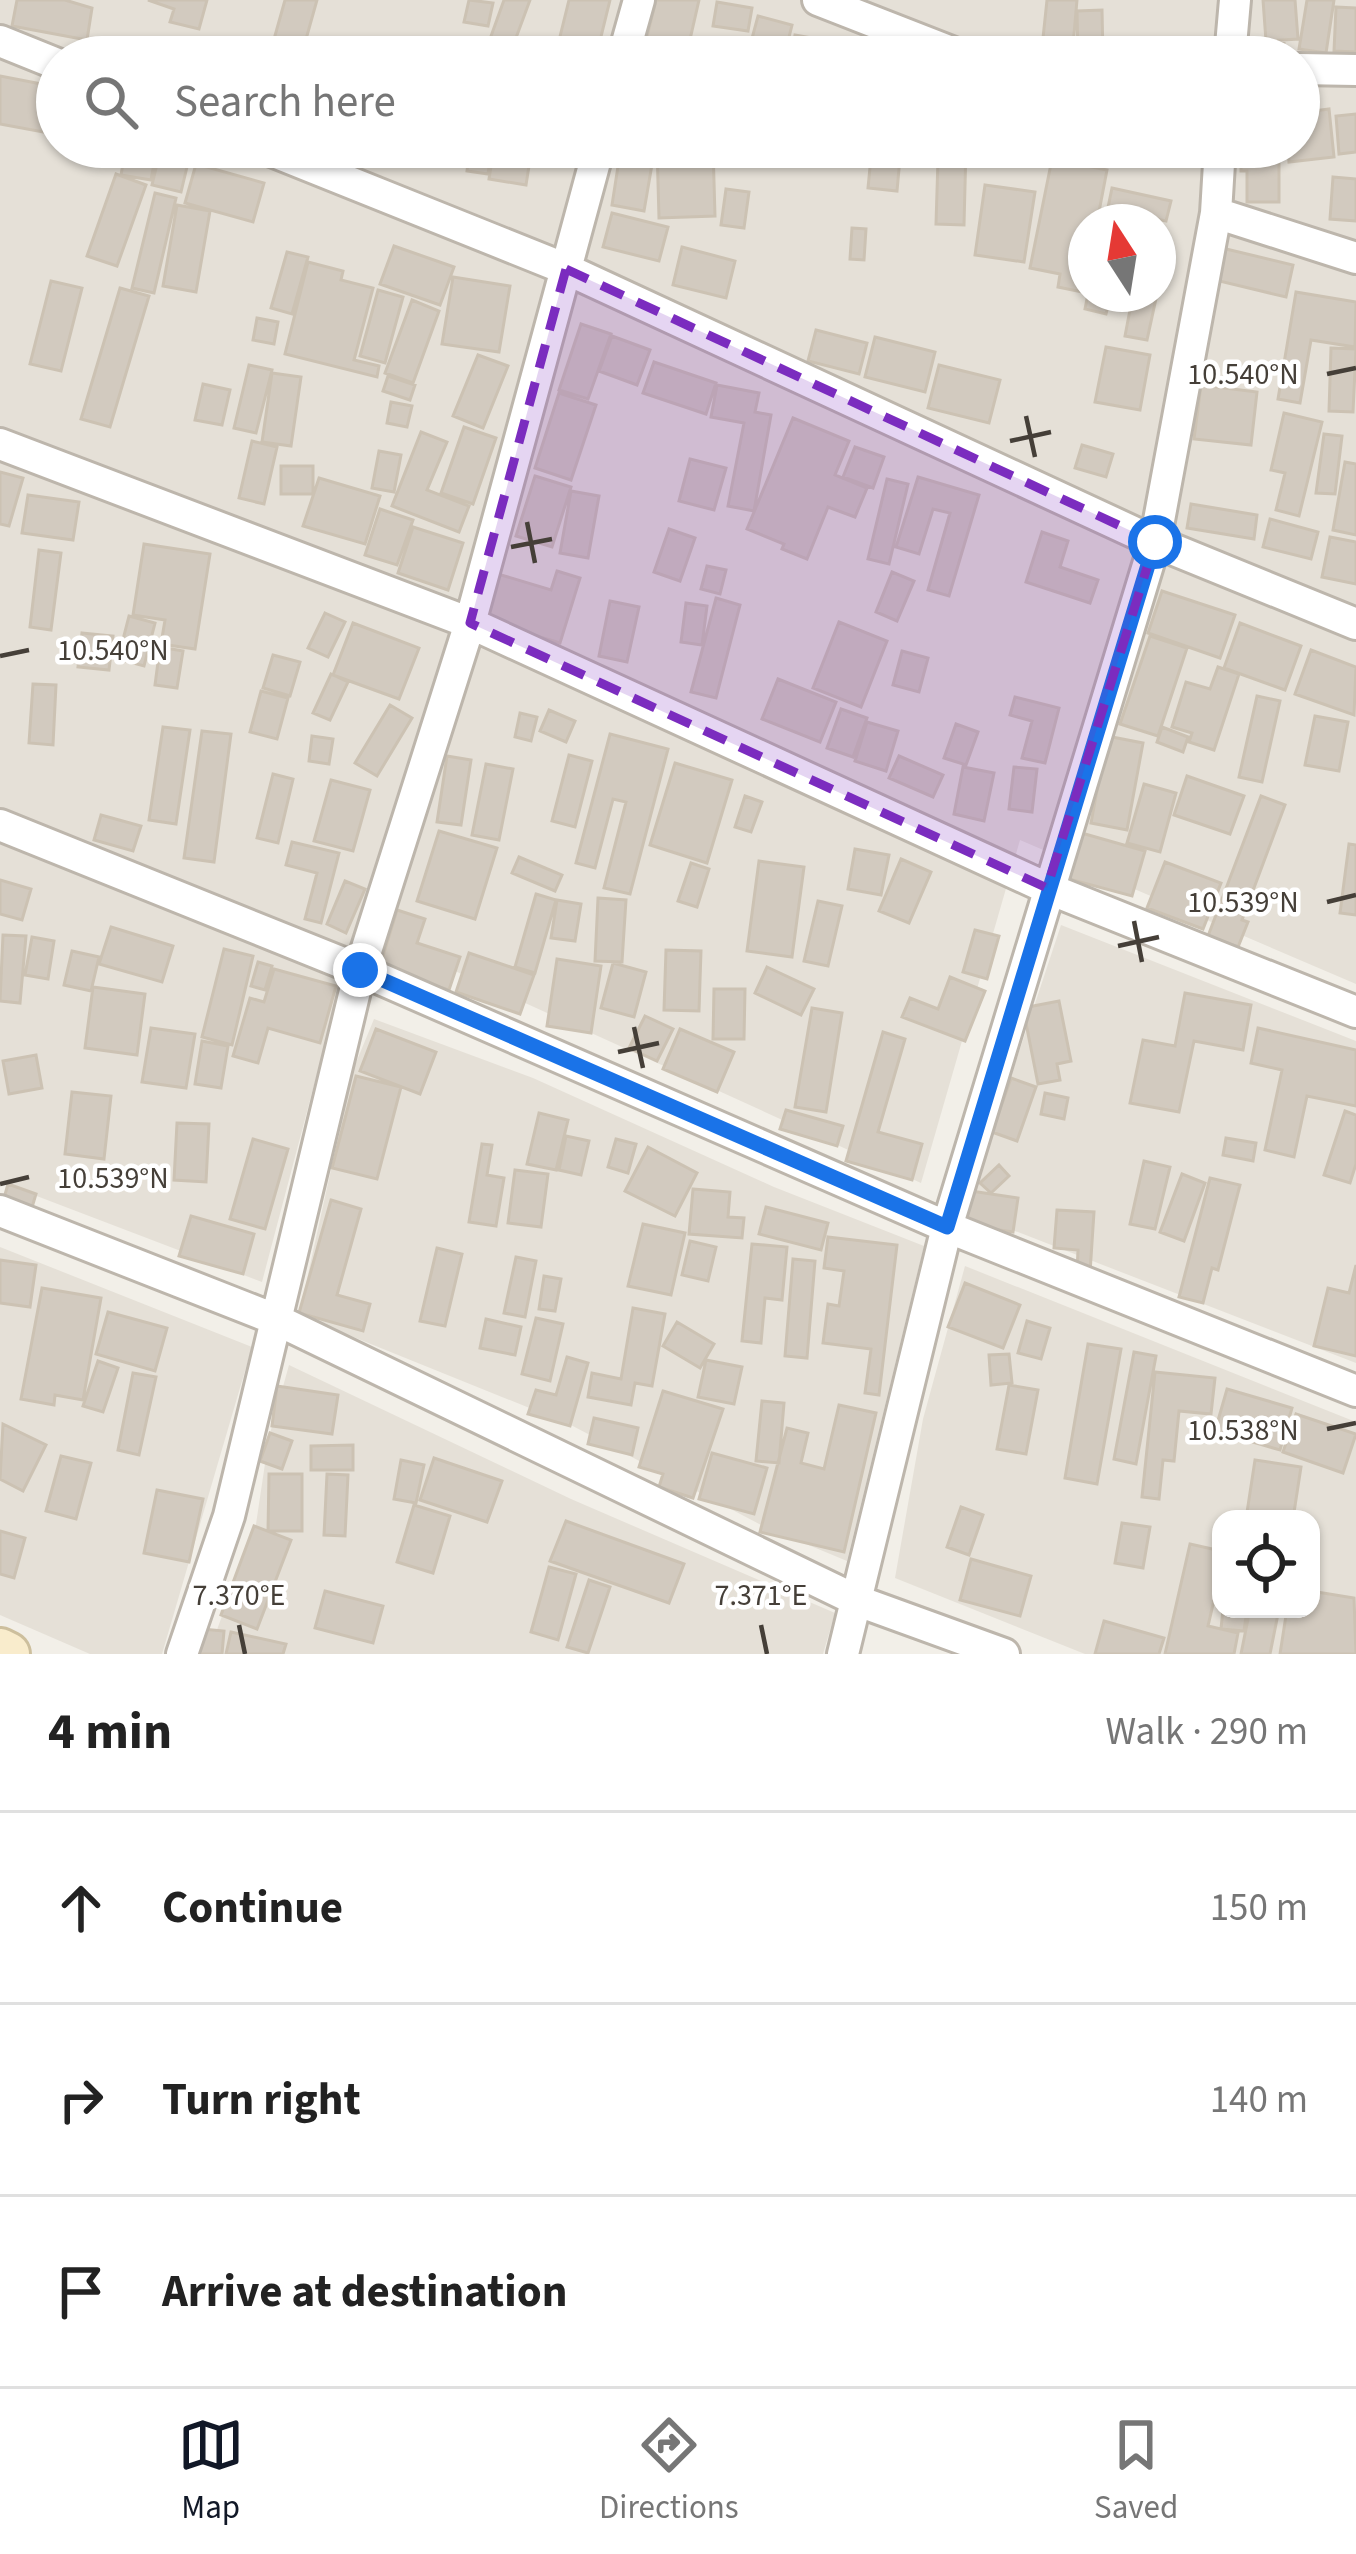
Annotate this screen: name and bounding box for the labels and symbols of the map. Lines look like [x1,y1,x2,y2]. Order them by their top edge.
north arrow [1068,204,1176,312]
text: 10.540°N [1187,353,1299,396]
route start [1128,515,1182,569]
text: 10.540°N [57,629,169,672]
text: 10.539°N [1187,881,1299,924]
route end [333,943,387,997]
text: 10.539°N [57,1157,169,1200]
text: 10.538°N [1187,1409,1299,1452]
text: 7.370°E [193,1574,285,1617]
text: 7.371°E [715,1574,807,1617]

